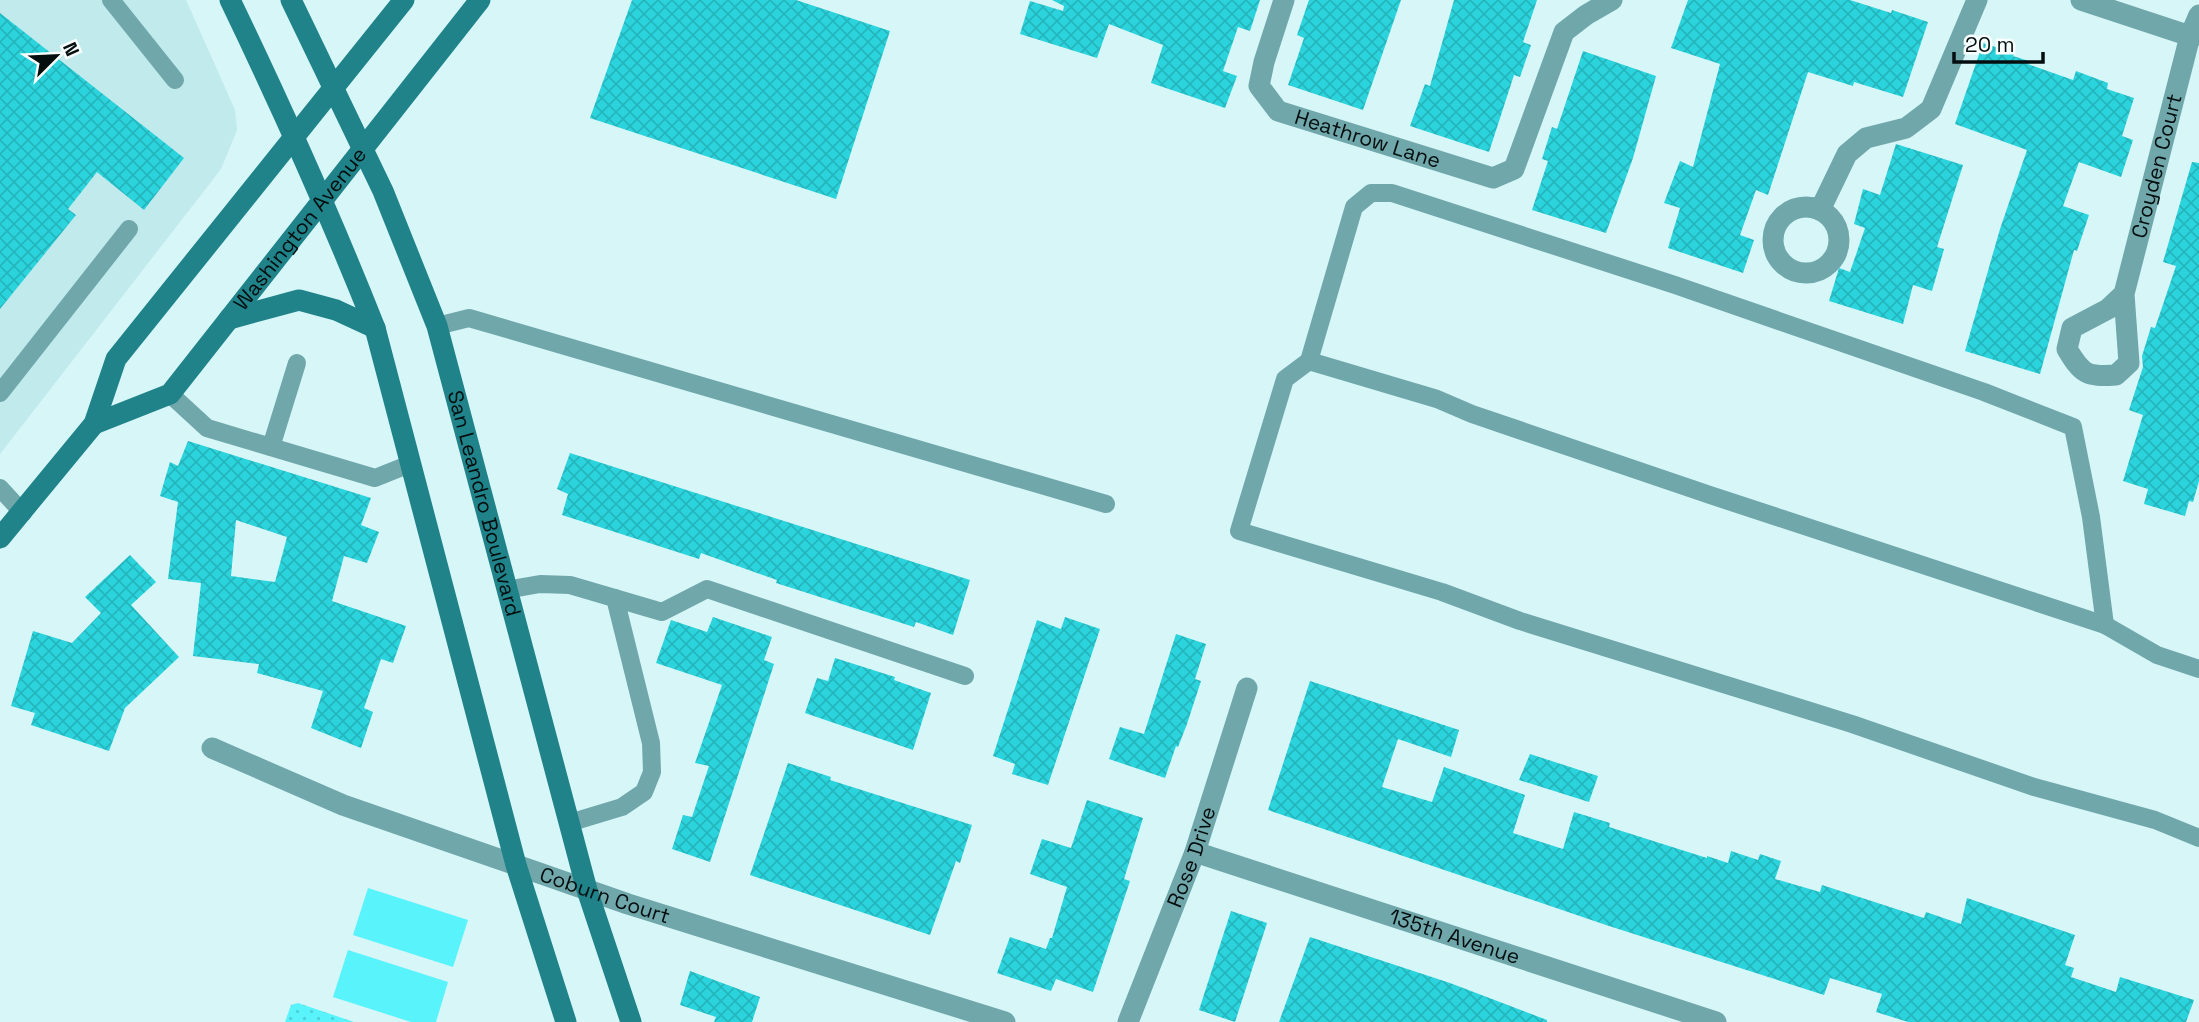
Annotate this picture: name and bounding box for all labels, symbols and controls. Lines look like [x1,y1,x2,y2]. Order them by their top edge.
north arrow [21,21,91,91]
scale bar [1954,21,2043,65]
text: 20 m [1965,31,2015,58]
text: N [57,38,85,60]
street label: Croyden Court [2125,91,2188,241]
street label: Heathrow Lane [1291,103,1444,174]
street label: Washington Avenue [227,141,372,315]
street label: San Leandro Boulevard [442,387,528,619]
street label: Rose Drive [1161,803,1222,911]
street label: Coburn Court [536,860,674,929]
street label: 135th Avenue [1386,902,1523,970]

